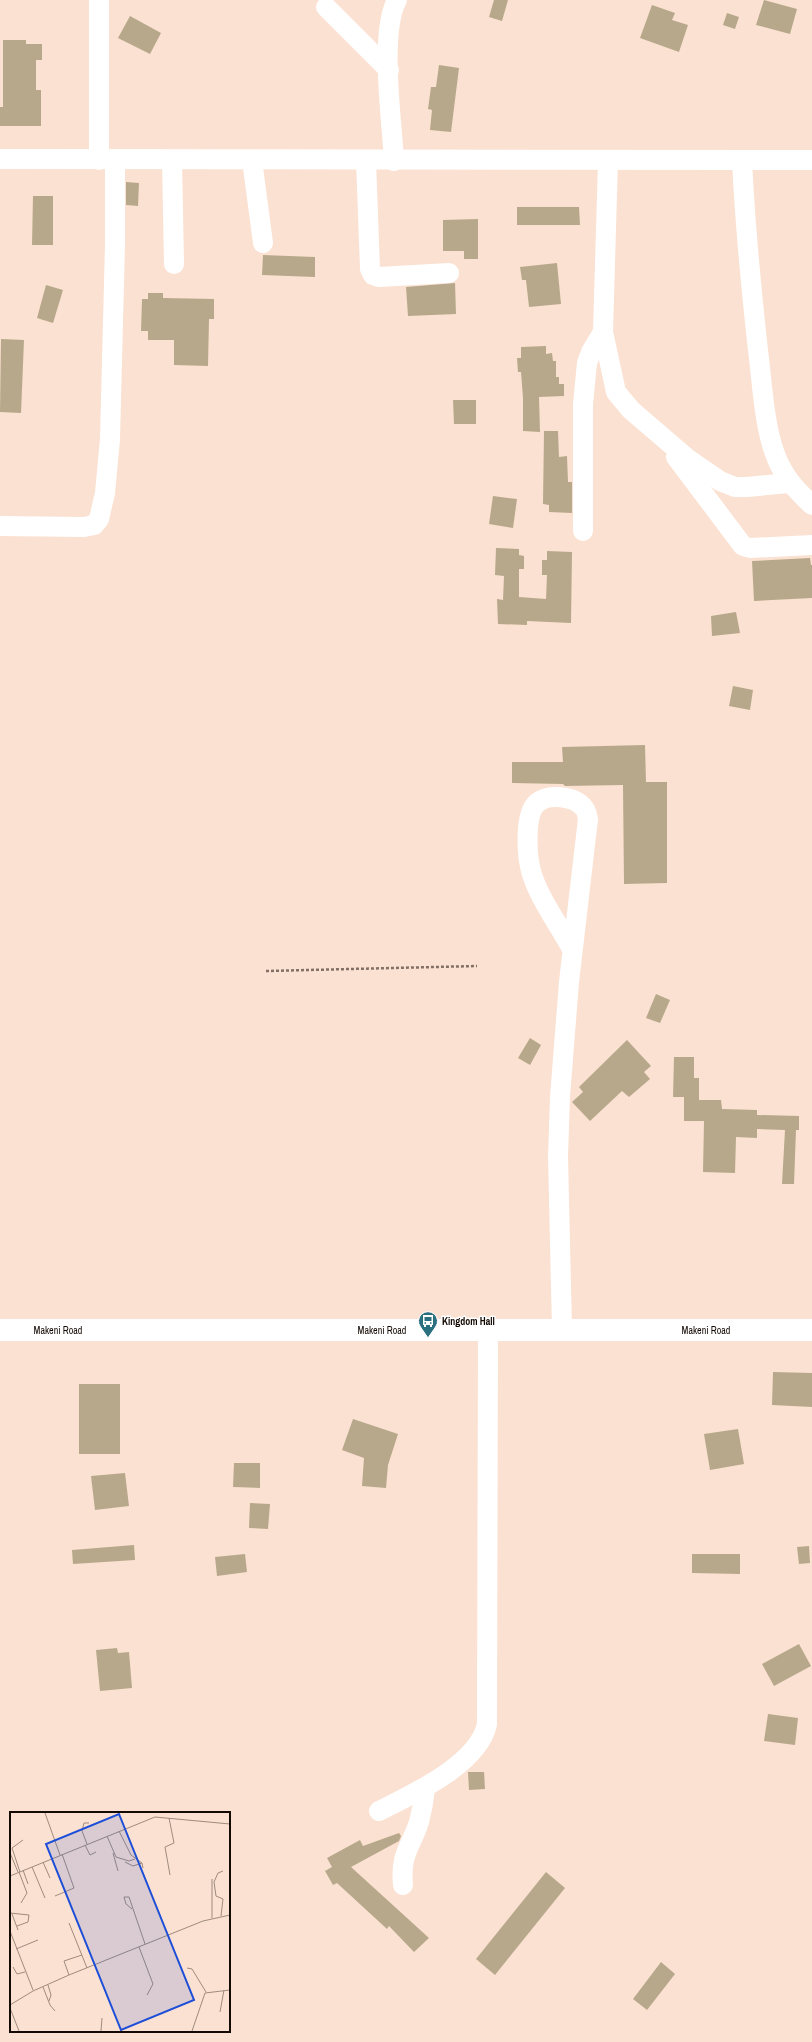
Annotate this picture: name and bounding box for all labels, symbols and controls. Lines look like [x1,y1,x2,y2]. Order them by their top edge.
bus stop icon: Kingdom Hall [417,1310,439,1338]
place label: Kingdom Hall [442,1315,495,1328]
street label: Makeni Road [34,1324,82,1337]
street label: Makeni Road [358,1324,406,1337]
street label: Makeni Road [682,1324,730,1337]
inset map [10,1812,230,2032]

